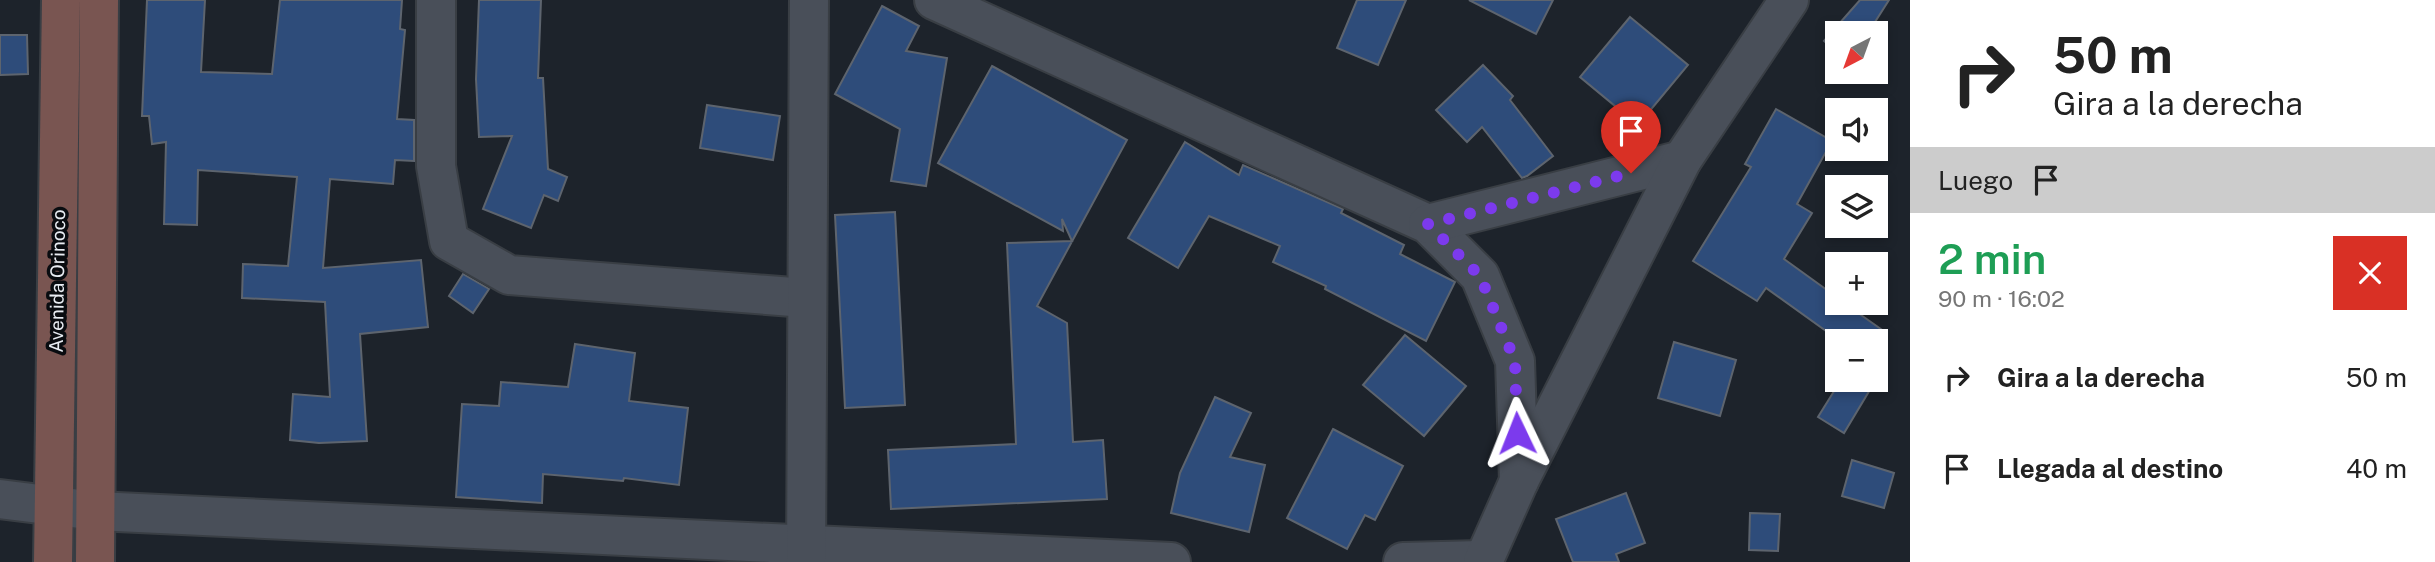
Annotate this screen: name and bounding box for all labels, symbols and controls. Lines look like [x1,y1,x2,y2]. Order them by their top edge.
north arrow [1825,21,1888,84]
map controls [1825,21,1888,392]
text: 50 m [2053,26,2173,84]
icon: right [1938,28,2029,119]
text: Gira a la derecha [2053,85,2303,122]
button: sound [1825,98,1888,161]
pin [1601,101,1661,173]
icon: arrive [1612,112,1650,150]
icon: arrive [2027,161,2065,199]
text: Luego [1938,165,2013,196]
button: layers [1825,175,1888,238]
street label: Avenida Orinoco [45,209,69,353]
text: 2 min [1938,234,2046,283]
button: close [2333,236,2407,310]
button: + [1825,252,1888,315]
text: 90 m · 16:02 [1938,285,2065,312]
button: − [1825,329,1888,392]
icon: right [1938,359,1976,397]
text: Gira a la derecha [1997,362,2205,393]
text: 50 m [2346,362,2407,393]
position arrow [1480,396,1554,470]
icon: arrive [1938,450,1976,488]
text: Llegada al destino [1997,453,2223,484]
text: 40 m [2346,453,2407,484]

